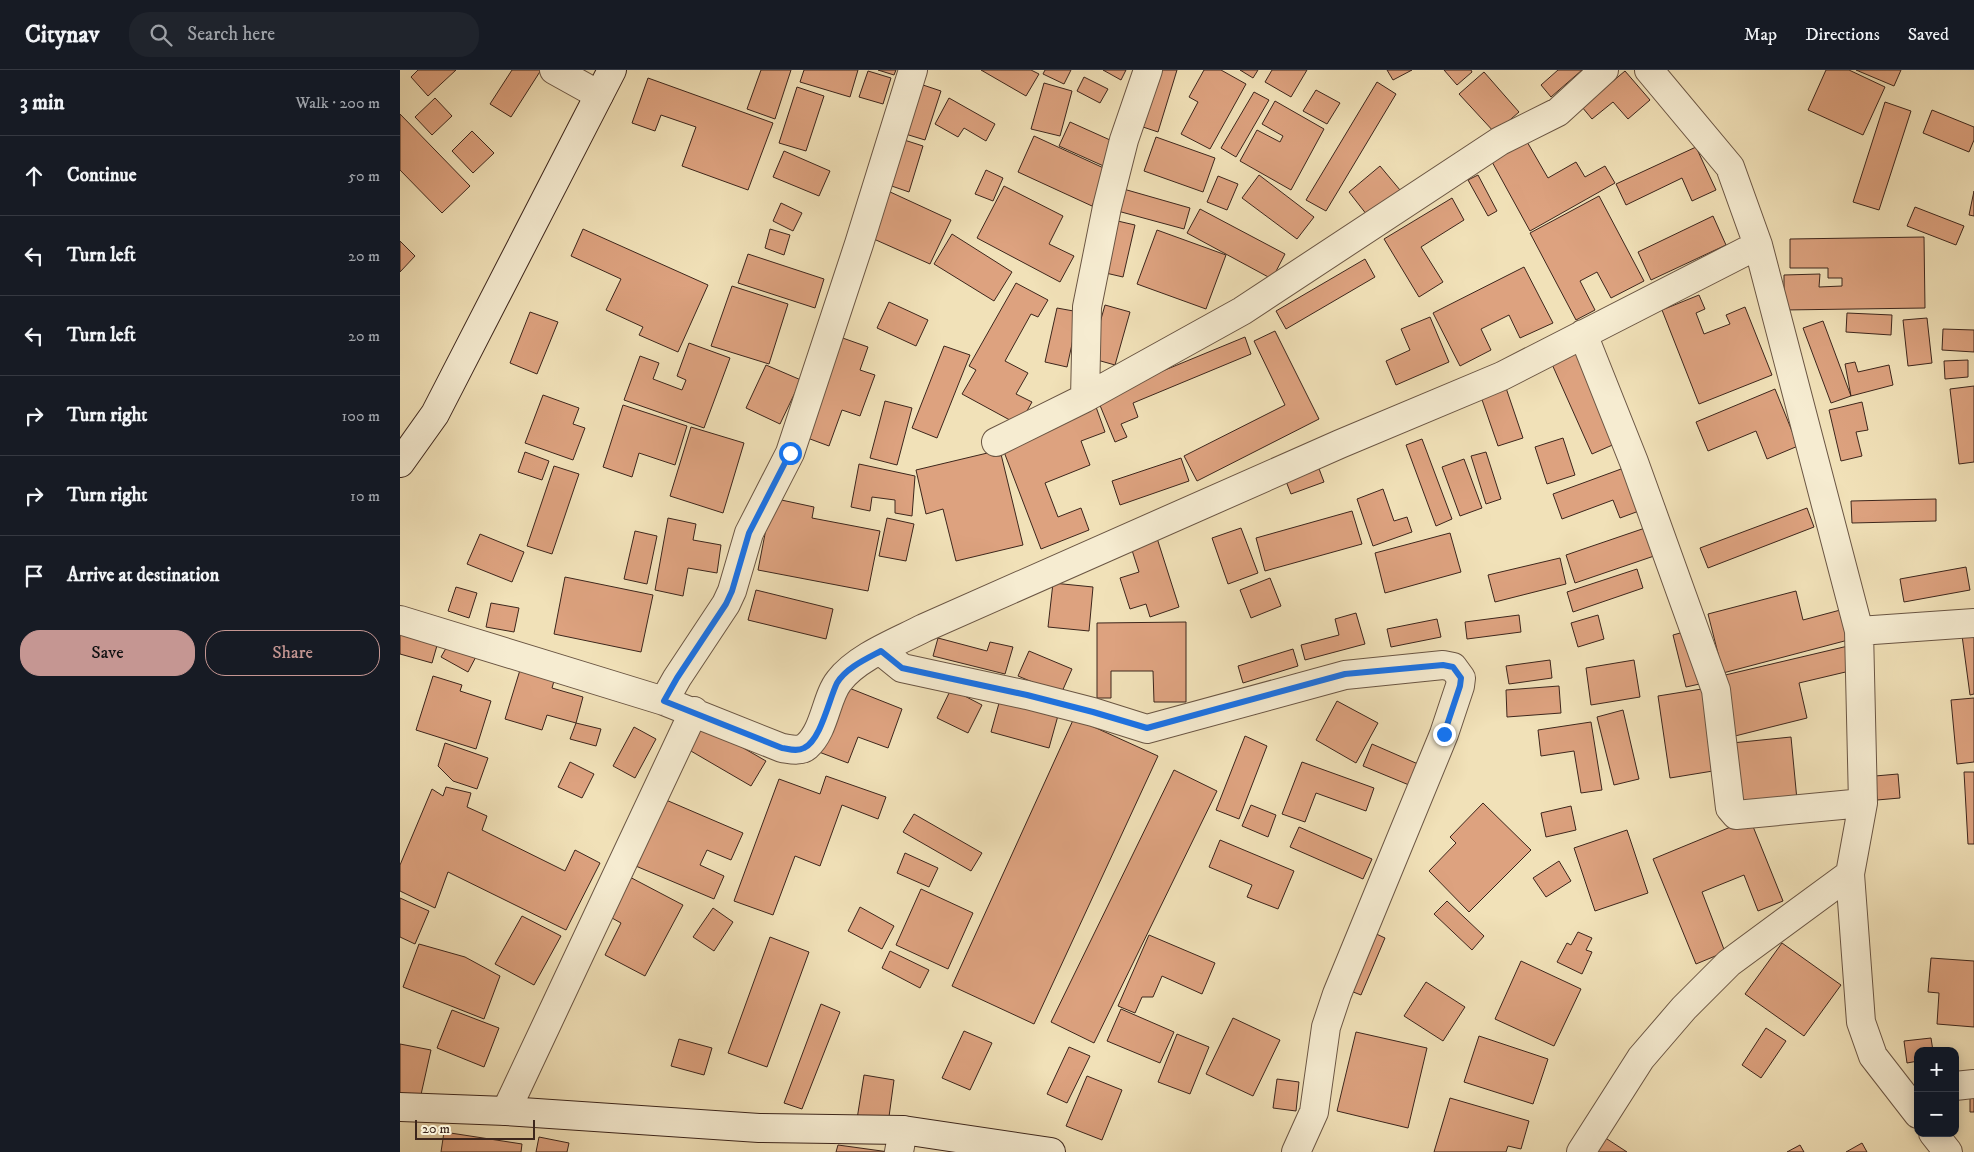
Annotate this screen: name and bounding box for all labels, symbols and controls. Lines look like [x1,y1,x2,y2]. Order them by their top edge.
search box [129,12,479,57]
text: Citynav [25,20,99,50]
icon: search [147,21,175,49]
text: Search here [187,23,275,46]
text: Map [1744,24,1777,46]
text: Directions [1805,24,1880,46]
text: Saved [1908,24,1949,46]
text: 3 min [20,90,65,116]
text: Walk · 200 m [296,93,380,113]
icon: ahead [20,162,48,190]
text: Continue [67,164,137,187]
text: 50 m [348,166,380,186]
icon: left [20,242,48,270]
text: Turn left [67,244,136,267]
text: 20 m [348,246,380,266]
icon: left [20,322,48,350]
text: Turn left [67,324,136,347]
text: 20 m [348,326,380,346]
icon: right [20,402,48,430]
text: Turn right [67,404,147,427]
text: 100 m [342,406,380,426]
route start [779,442,802,465]
icon: right [20,482,48,510]
text: Turn right [67,484,147,507]
text: 10 m [350,486,380,506]
icon: arrive [20,562,48,590]
text: Arrive at destination [67,564,219,587]
button: Save [20,630,195,676]
button: Share [205,630,380,676]
route end [1433,723,1456,746]
map controls [1914,1047,1959,1137]
button: + [1914,1047,1959,1092]
button: − [1914,1092,1959,1137]
scale bar [415,1117,535,1140]
text: 20 m [422,1120,450,1138]

